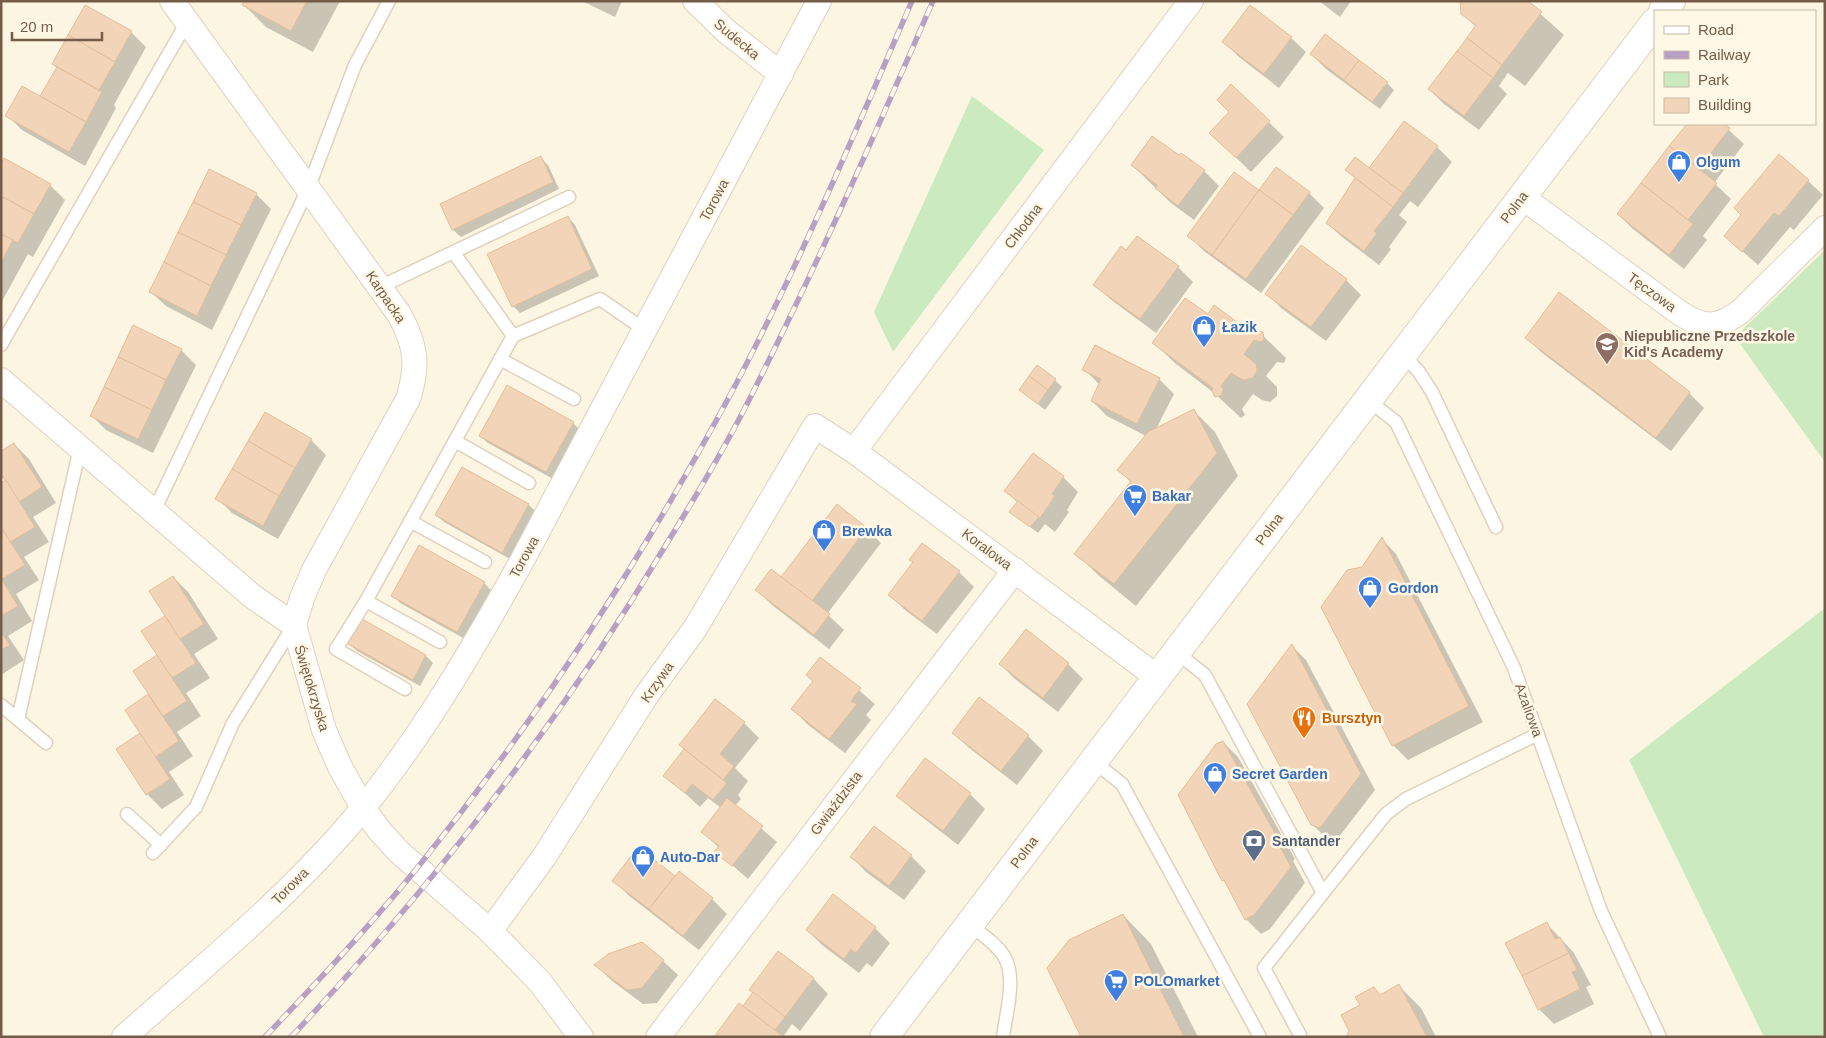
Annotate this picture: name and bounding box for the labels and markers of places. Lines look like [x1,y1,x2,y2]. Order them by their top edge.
shop icon: Olgum [1666,149,1692,183]
place label: Olgum [1696,154,1740,170]
shop icon: Łazik [1191,314,1217,348]
place label: Łazik [1222,319,1257,335]
place label: Niepubliczne Przedszkole Kid's Academy [1624,328,1795,360]
school or university icon: Niepubliczne Przedszkole Kid's Academy [1594,331,1620,365]
supermarket icon: Bakar [1122,483,1148,517]
place label: Bakar [1152,488,1191,504]
shop icon: Brewka [811,518,837,552]
place label: Brewka [842,523,892,539]
shop icon: Gordon [1357,575,1383,609]
place label: Gordon [1388,580,1439,596]
restaurant icon: Bursztyn [1291,705,1317,739]
place label: Bursztyn [1322,710,1382,726]
shop icon: Secret Garden [1202,761,1228,795]
place label: Secret Garden [1232,766,1328,782]
bank icon: Santander [1241,828,1267,862]
place label: Santander [1272,833,1341,849]
shop icon: Auto-Dar [630,844,656,878]
place label: Auto-Dar [660,849,720,865]
supermarket icon: POLOmarket [1103,968,1129,1002]
place label: POLOmarket [1134,973,1220,989]

